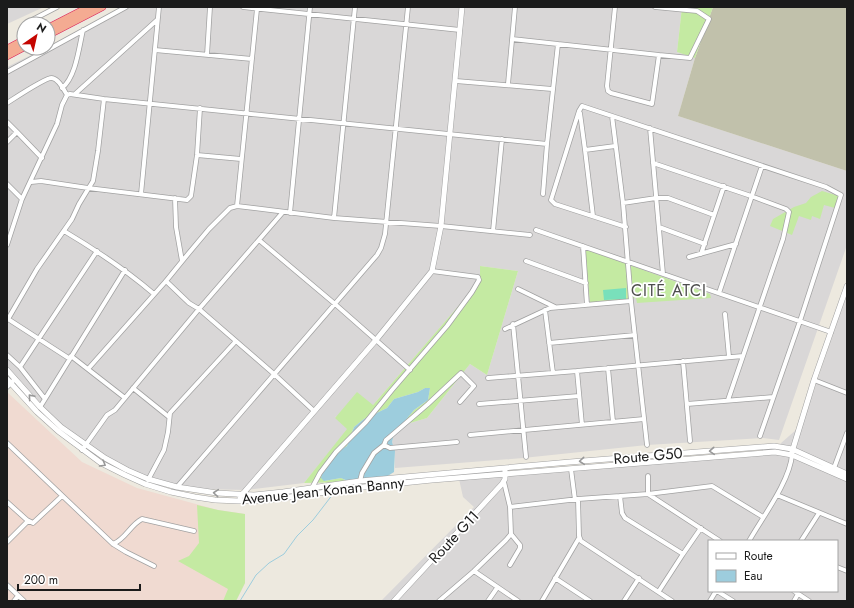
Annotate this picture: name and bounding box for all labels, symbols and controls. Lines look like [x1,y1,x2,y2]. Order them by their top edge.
north arrow [16,16,56,56]
text: N [33,19,50,37]
district label: CITÉ ATCI [631,279,707,302]
one-way arrow [28,394,35,401]
street label: Route G50 [612,442,684,470]
one-way arrow [709,447,715,456]
one-way arrow [579,457,585,466]
one-way arrow [99,459,106,466]
street label: Avenue Jean Konan Banny [240,471,406,510]
one-way arrow [213,489,219,498]
street label: Route G11 [424,506,484,568]
legend [708,540,838,592]
text: Route [744,547,773,565]
scale bar [18,566,140,592]
text: Eau [744,567,763,585]
text: 200 m [24,571,58,589]

